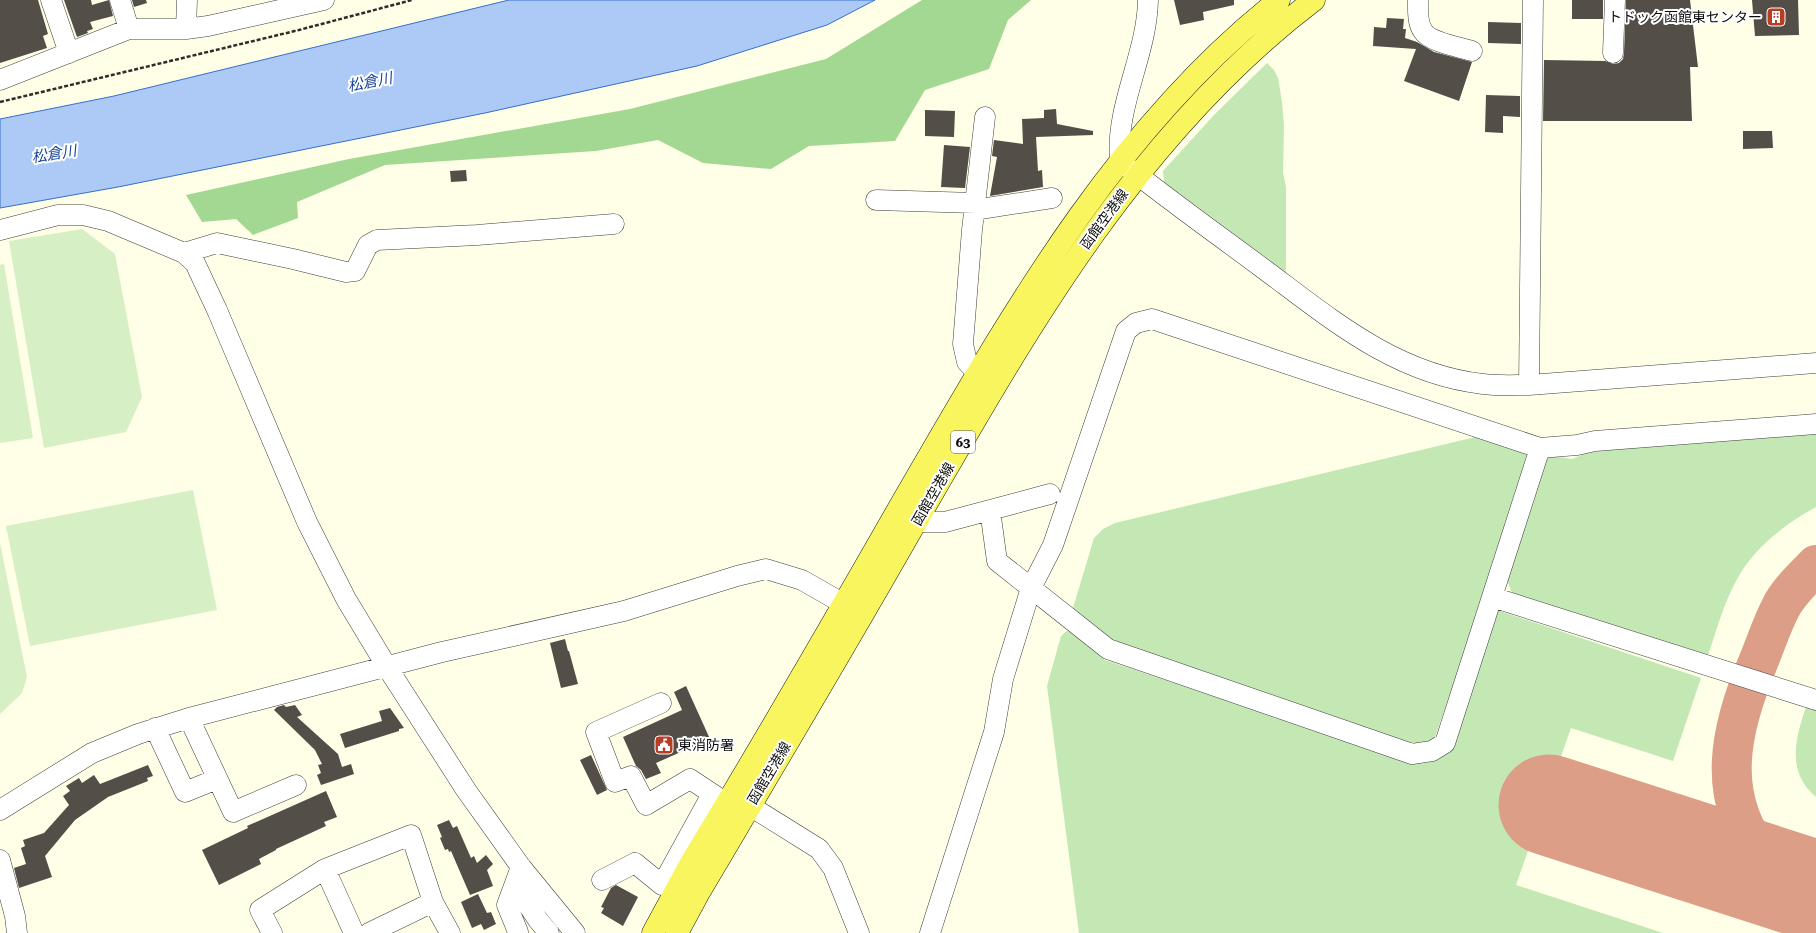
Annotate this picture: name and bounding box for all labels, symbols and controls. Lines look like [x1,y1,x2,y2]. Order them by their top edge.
building icon: トドック函館東センター [1765,6,1787,28]
place label: トドック函館東センター [1608,9,1762,25]
water label: 松倉川 [346,68,396,95]
water label: 松倉川 [30,141,80,166]
street label: 函館空港線 [1077,186,1131,252]
road number: 63 [951,431,975,453]
street label: 函館空港線 [909,460,957,528]
public building icon: 東消防署 [653,734,675,756]
place label: 東消防署 [678,737,734,753]
street label: 函館空港線 [744,739,794,807]

